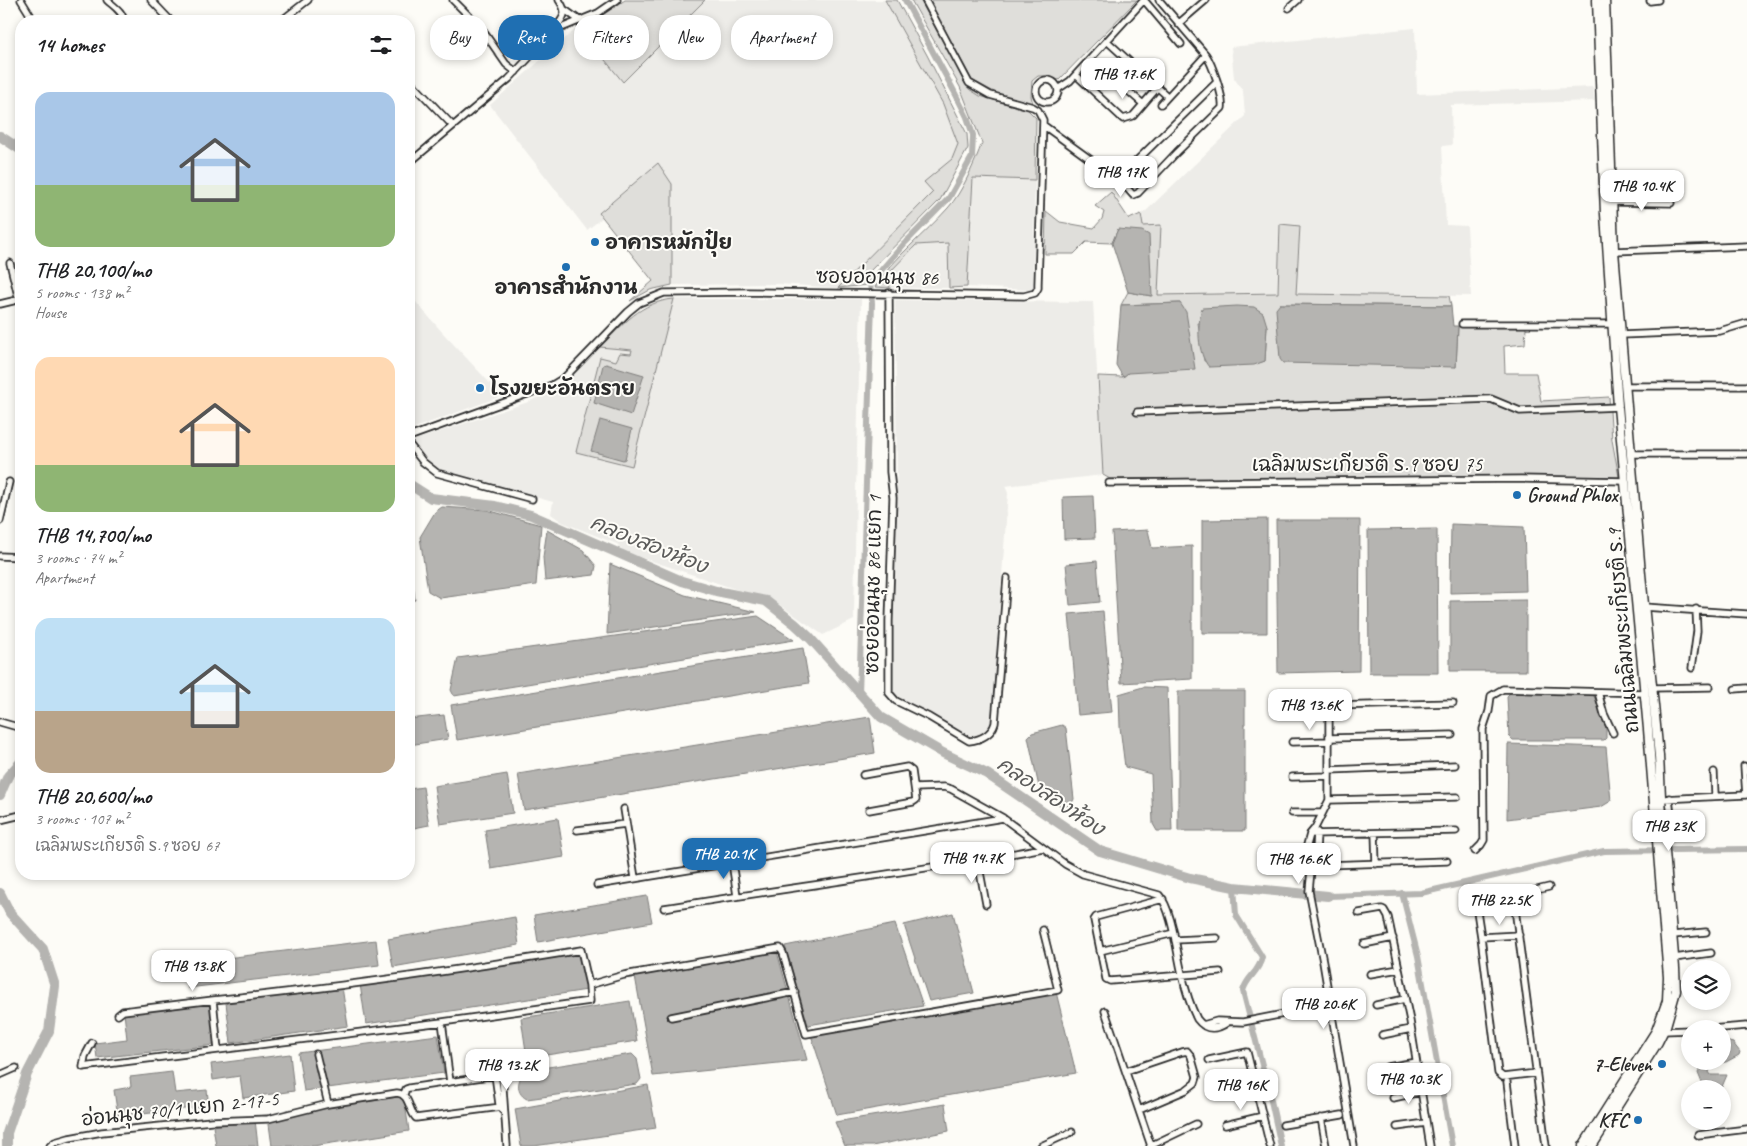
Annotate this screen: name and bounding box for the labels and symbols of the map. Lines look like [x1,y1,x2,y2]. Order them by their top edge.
pin: THB 17.6K [1066,58,1180,100]
pin: THB 17K [1075,156,1167,198]
pin: THB 10.4K [1585,170,1699,212]
place label: อาคารหมักปุ๋ย [605,229,732,257]
marker: อาคารหมักปุ๋ย [589,236,601,248]
marker: อาคารสำนักงาน [560,261,572,273]
street label: ซอยอ่อนนุช 86 [816,262,939,294]
place label: อาคารสำนักงาน [495,274,638,300]
place label: โรงขยะอันตราย [489,375,635,401]
marker: โรงขยะอันตราย [474,382,486,394]
street label: เฉลิมพระเกียรติ ร.9 ซอย 75 [1252,452,1483,477]
place label: Ground Phlox [1527,483,1620,508]
marker: Ground Phlox [1511,489,1523,501]
street label: ซอยอ่อนนุช 86 แยก 1 [858,494,890,675]
water label: คลองสองห้อง [587,509,713,580]
street label: ถนนเฉลิมพระเกียรติ ร.9 [1601,526,1644,734]
pin: THB 13.6K [1253,688,1367,731]
water label: คลองสองห้อง [992,751,1111,843]
pin: THB 23K [1623,810,1715,852]
pin: THB 20.1K [667,838,781,880]
pin: THB 14.7K [915,842,1029,884]
pin: THB 16.6K [1242,842,1356,885]
pin: THB 22.5K [1443,884,1557,926]
pin: THB 13.8K [136,950,250,992]
pin: THB 20.6K [1267,988,1381,1030]
pin: THB 13.2K [450,1048,564,1091]
place label: 7-Eleven [1593,1052,1654,1077]
marker: 7-Eleven [1656,1058,1668,1070]
pin: THB 10.3K [1352,1062,1466,1105]
pin: THB 16K [1195,1068,1287,1111]
street label: อ่อนนุช 70/1 แยก 2-17-5 [80,1085,281,1135]
place label: KFC [1598,1108,1631,1133]
marker: KFC [1632,1114,1644,1126]

